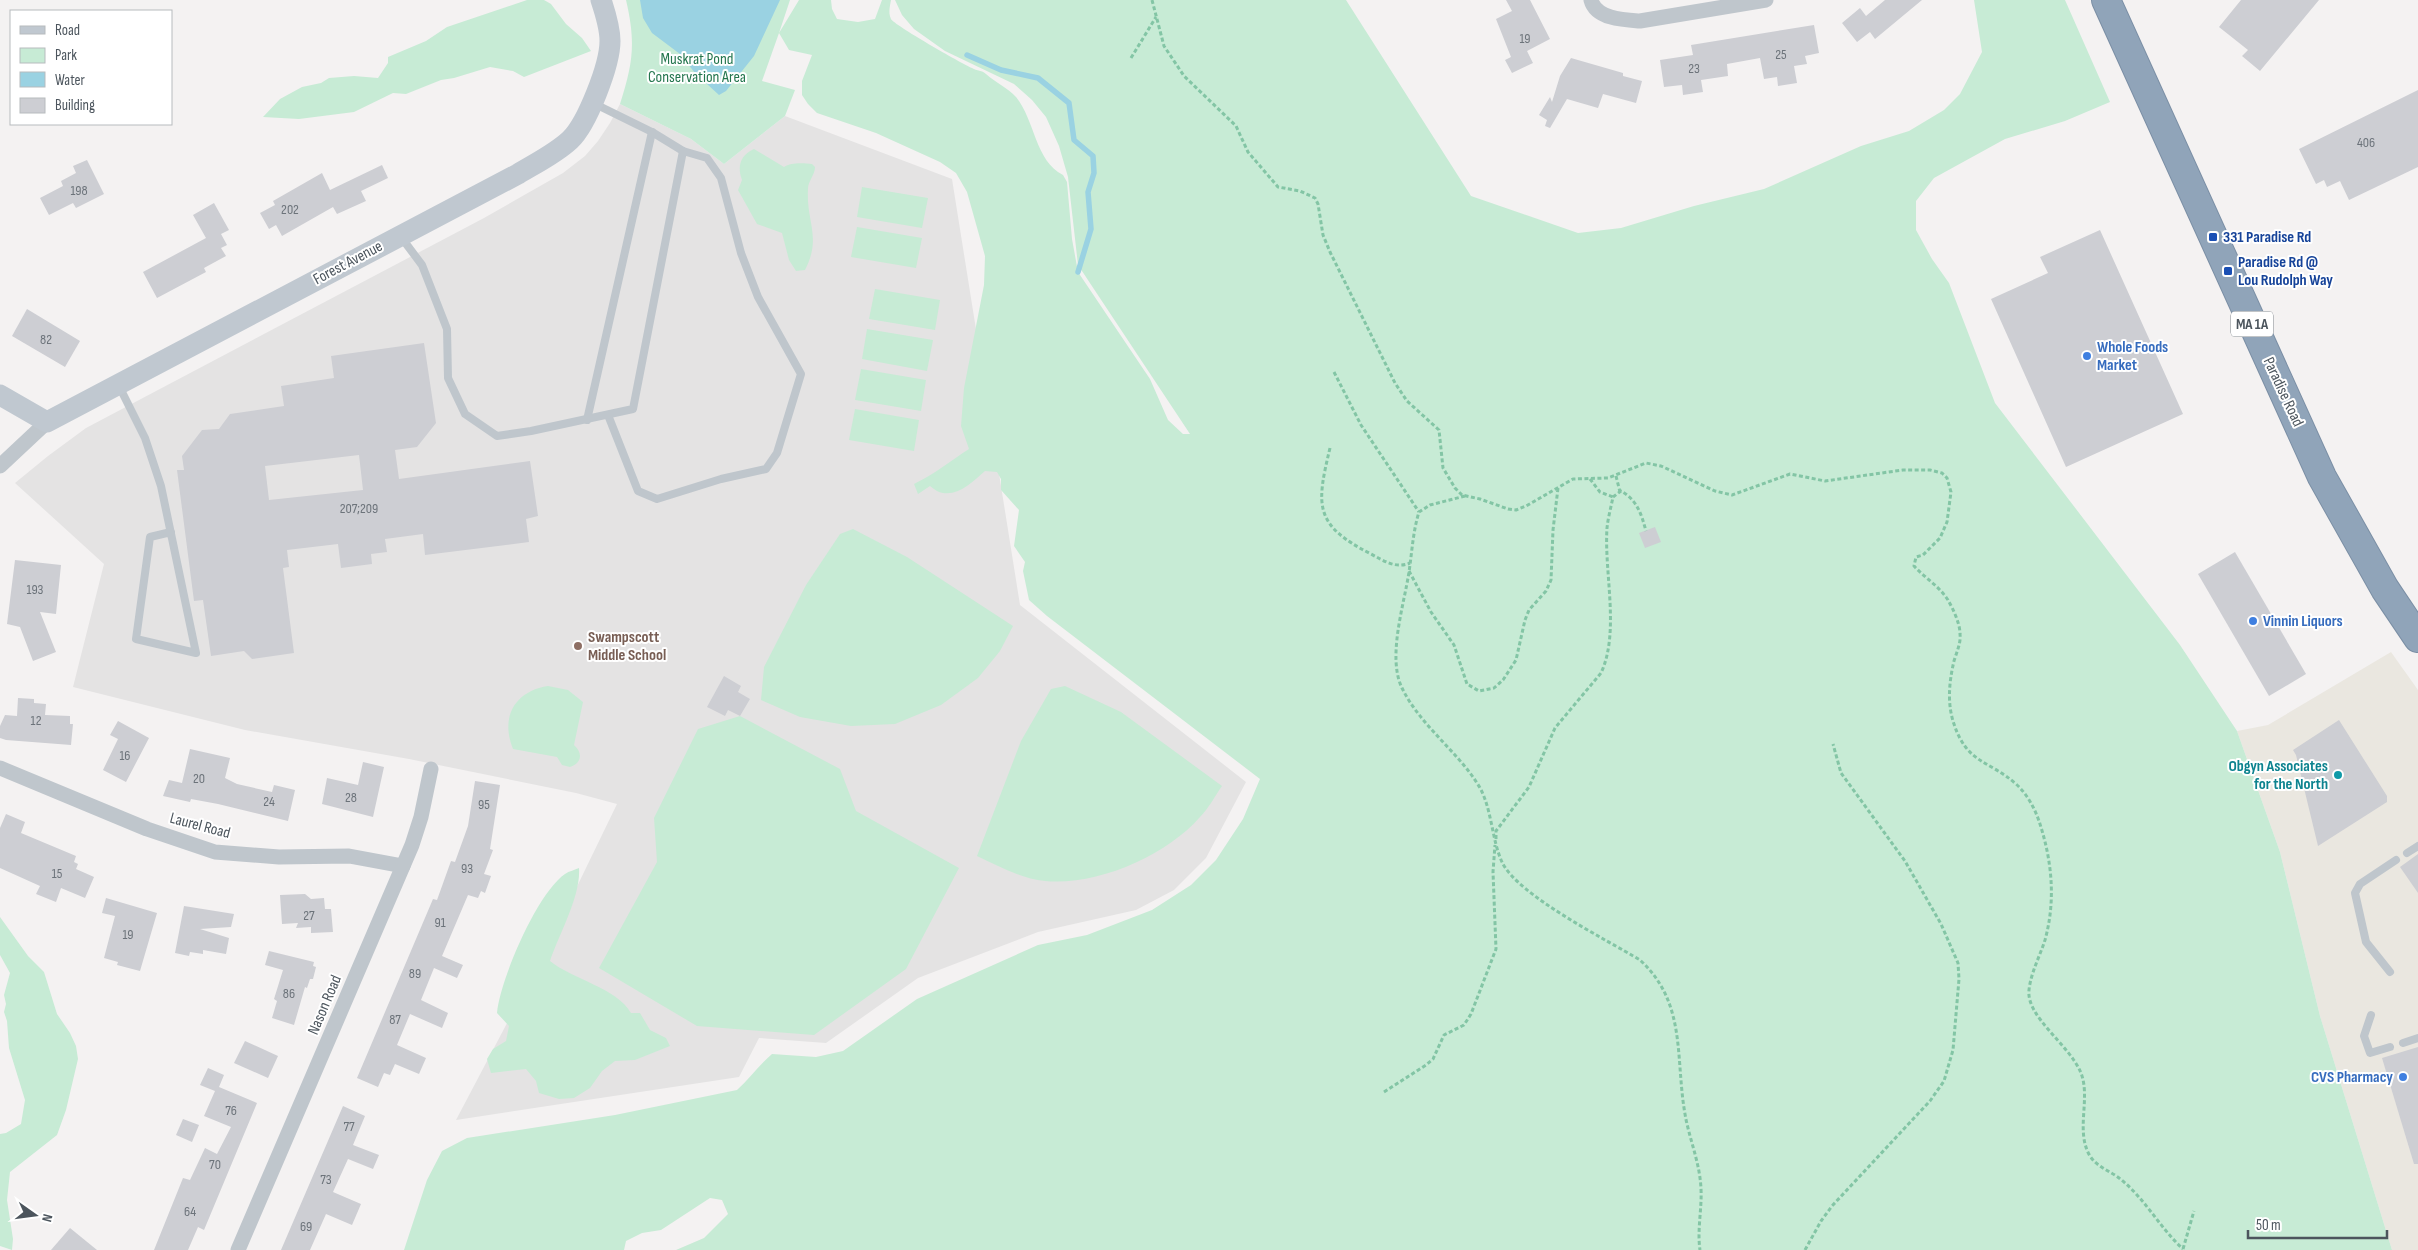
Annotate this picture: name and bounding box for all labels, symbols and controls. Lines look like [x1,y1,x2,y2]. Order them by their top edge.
legend [10,10,172,125]
text: Road [55,21,80,40]
house number: 19 [1519,30,1531,47]
text: Park [55,46,77,65]
house number: 25 [1775,46,1787,63]
park label: Muskrat Pond Conservation Area [648,50,746,87]
house number: 23 [1688,60,1700,77]
text: Water [55,71,86,90]
text: Building [55,96,95,115]
house number: 406 [2357,134,2375,151]
house number: 198 [70,182,88,199]
house number: 202 [281,201,299,218]
place label: 331 Paradise Rd [2223,228,2311,247]
marker: 331 Paradise Rd [2207,231,2219,243]
street label: Forest Avenue [310,237,386,289]
place label: Paradise Rd @ Lou Rudolph Way [2238,253,2333,290]
marker: Paradise Rd @ Lou Rudolph Way [2222,265,2234,277]
road number: MA 1A [2231,312,2273,336]
house number: 82 [40,331,52,348]
place label: Whole Foods Market [2097,338,2168,375]
marker: Whole Foods Market [2081,350,2093,362]
street label: Paradise Road [2259,354,2307,430]
house number: 207;209 [340,500,378,517]
house number: 193 [27,581,44,598]
place label: Vinnin Liquors [2263,612,2343,631]
marker: Vinnin Liquors [2247,615,2259,627]
place label: Swampscott Middle School [588,628,666,665]
marker: Swampscott Middle School [572,640,584,652]
house number: 12 [31,712,42,729]
house number: 16 [119,747,131,764]
place label: Obgyn Associates for the North [2228,757,2328,794]
marker: Obgyn Associates for the North [2332,769,2344,781]
house number: 20 [193,770,205,787]
house number: 28 [345,789,357,806]
house number: 24 [263,793,275,810]
house number: 95 [478,796,490,813]
street label: Laurel Road [168,809,232,843]
house number: 93 [461,860,473,877]
house number: 15 [52,865,63,882]
house number: 27 [303,907,315,924]
house number: 91 [434,914,446,931]
house number: 19 [122,926,134,943]
house number: 89 [409,965,421,982]
street label: Nason Road [304,972,346,1038]
house number: 86 [283,985,295,1002]
house number: 87 [389,1011,401,1028]
place label: CVS Pharmacy [2311,1068,2393,1087]
marker: CVS Pharmacy [2397,1071,2409,1083]
house number: 76 [225,1102,237,1119]
house number: 77 [343,1118,355,1135]
house number: 70 [209,1156,221,1173]
house number: 73 [320,1171,332,1188]
north arrow [10,1190,60,1240]
house number: 64 [184,1203,196,1220]
scale bar [2248,1208,2387,1240]
text: N [38,1212,56,1224]
text: 50 m [2256,1216,2281,1235]
house number: 69 [300,1218,312,1235]

